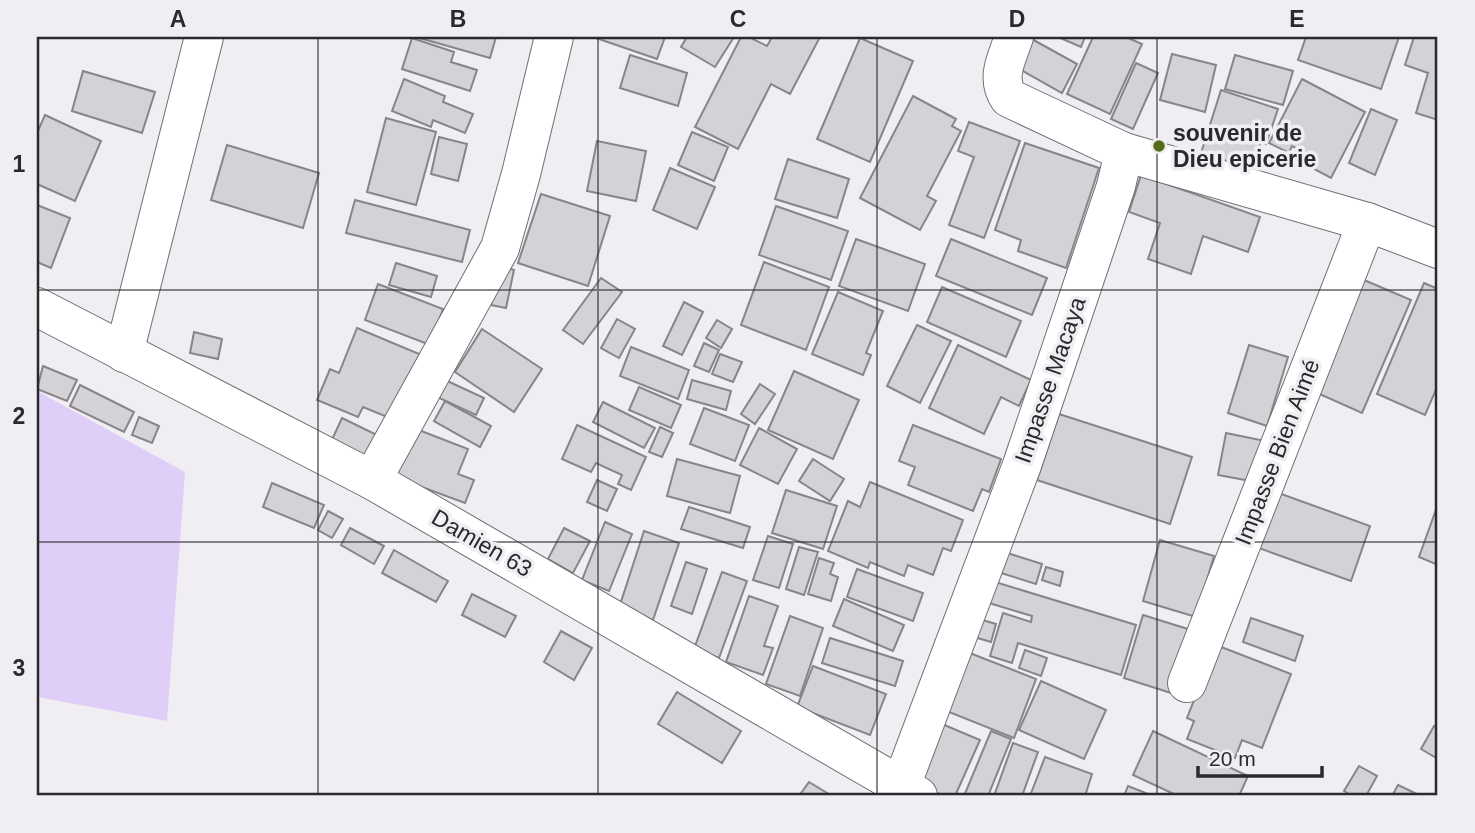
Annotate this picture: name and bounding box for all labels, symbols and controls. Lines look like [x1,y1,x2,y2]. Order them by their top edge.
text: A [170,6,186,32]
text: B [450,6,466,32]
text: C [730,6,746,32]
text: D [1009,6,1025,32]
text: E [1289,6,1305,32]
place label: souvenir de Dieu epicerie [1173,120,1316,172]
marker: souvenir de Dieu epicerie [1151,138,1167,154]
text: 1 [13,151,26,177]
street label: Impasse Macaya [1009,293,1091,466]
street label: Impasse Bien Aimé [1230,355,1324,549]
text: 2 [13,403,25,429]
street label: Damien 63 [427,504,537,582]
text: 3 [13,655,25,681]
scale bar [1198,735,1323,779]
text: 20 m [1209,747,1256,770]

